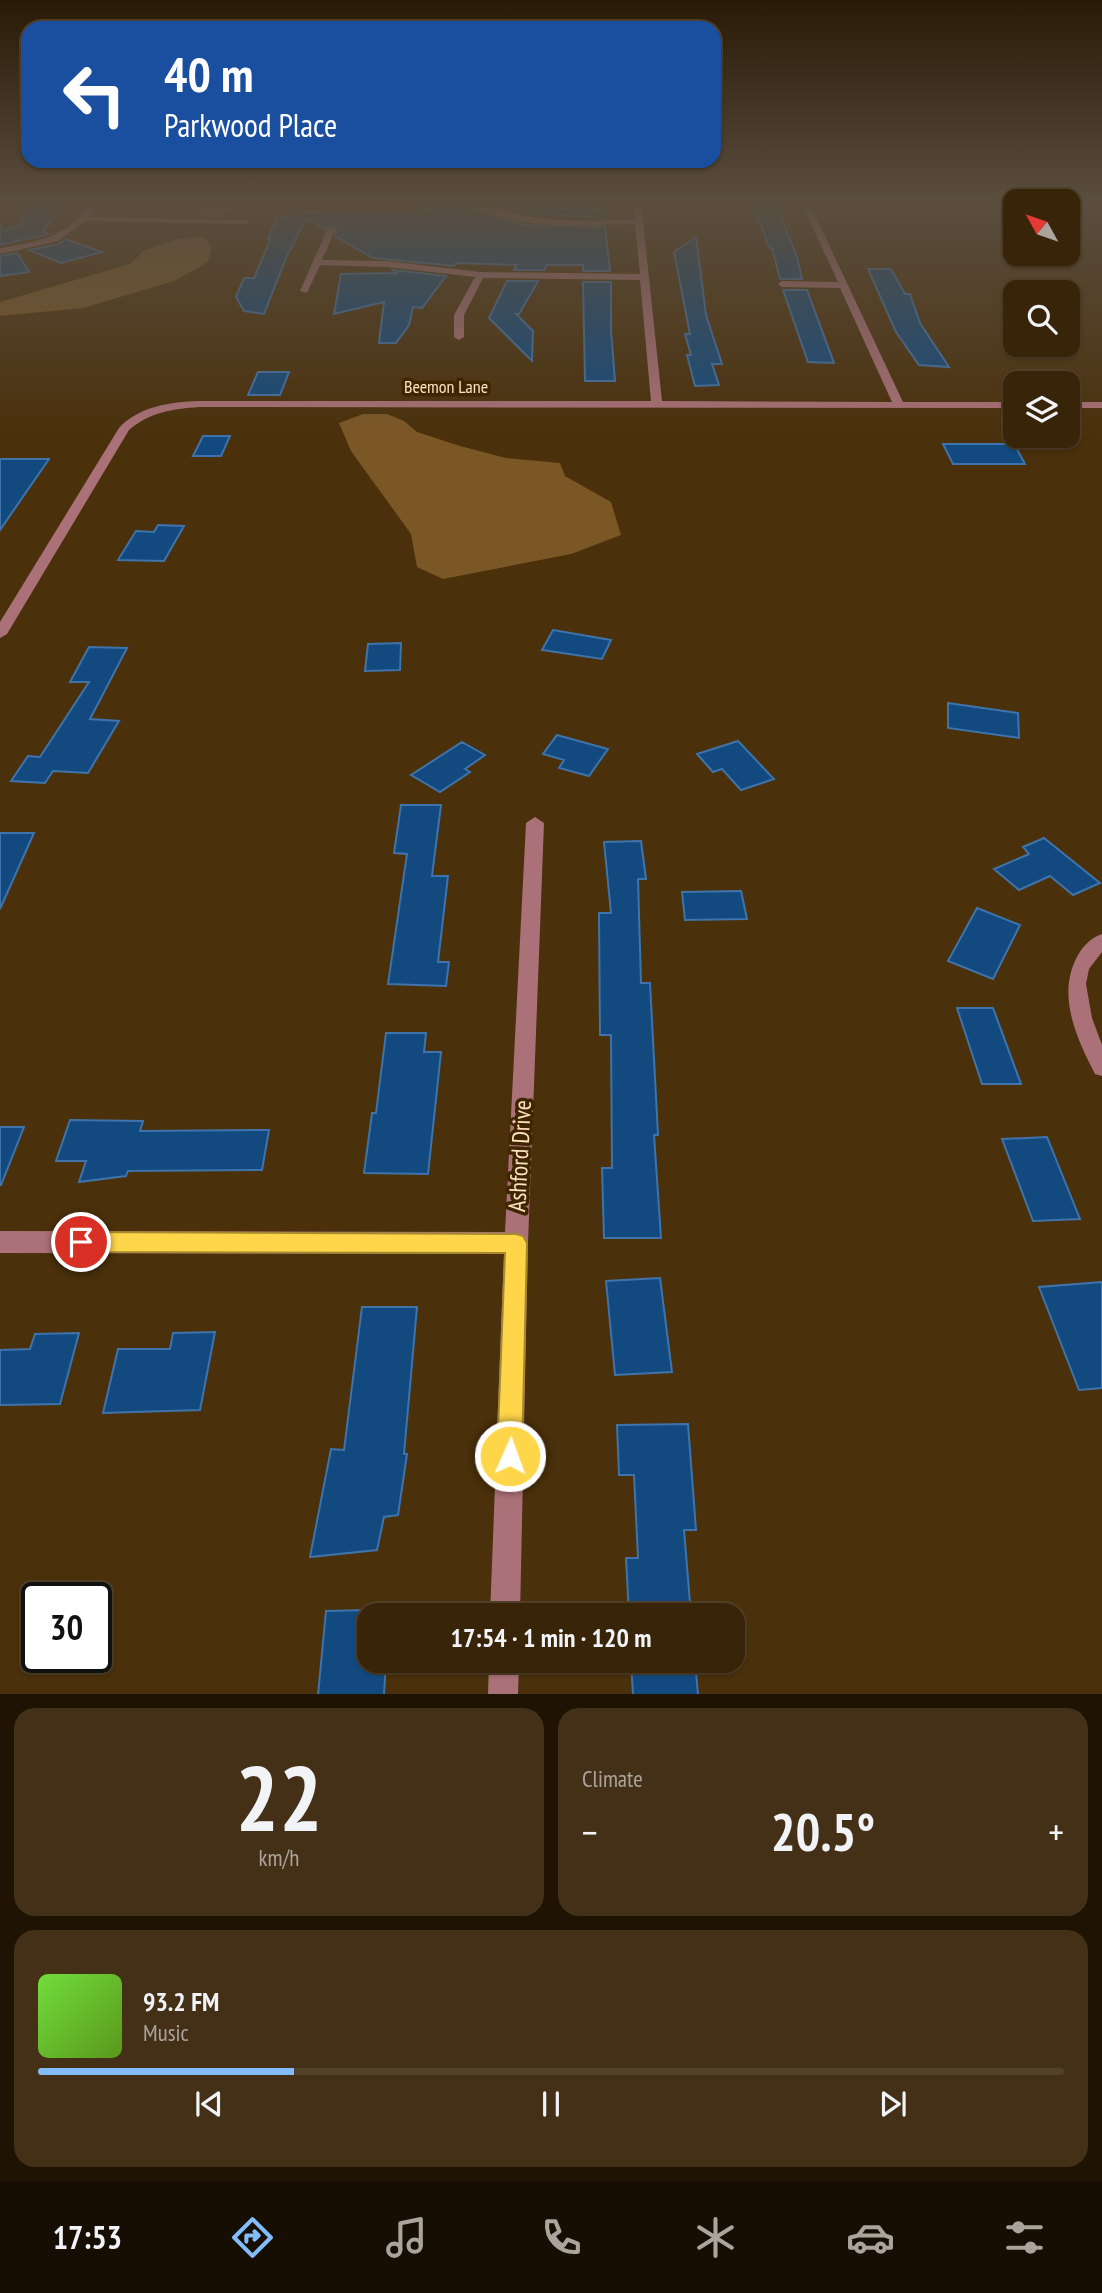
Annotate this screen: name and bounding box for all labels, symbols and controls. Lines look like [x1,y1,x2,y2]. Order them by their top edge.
text: 40 m [164,42,253,106]
icon: left [49,49,140,140]
text: Parkwood Place [164,104,337,146]
north arrow [1003,189,1080,266]
map controls [1003,189,1080,448]
button: search [1003,280,1080,357]
button: layers [1003,371,1080,448]
street label: Beemon Lane [404,375,488,398]
street label: Ashford Drive [501,1099,538,1213]
pin [51,1212,111,1272]
icon: arrive [62,1223,100,1261]
position arrow [473,1419,547,1493]
speed limit sign: 30 [21,1582,112,1673]
text: 17:54 · 1 min · 120 m [451,1621,651,1654]
text: 22 [236,1738,323,1856]
text: Climate [582,1764,643,1793]
text: 20.5° [771,1798,875,1865]
text: − [582,1807,598,1856]
text: + [1048,1807,1064,1856]
text: km/h [259,1843,299,1872]
text: 93.2 FM [143,1985,219,2018]
text: Music [143,2018,189,2047]
icon: previous [190,2085,228,2123]
icon: pause [532,2085,570,2123]
icon: next [874,2085,912,2123]
icon: directions [228,2213,277,2262]
icon: music [382,2213,431,2262]
icon: phone [537,2213,586,2262]
icon: climate [691,2213,740,2262]
icon: car [846,2213,895,2262]
icon: filters [1000,2213,1049,2262]
text: 17:53 [53,2216,122,2258]

